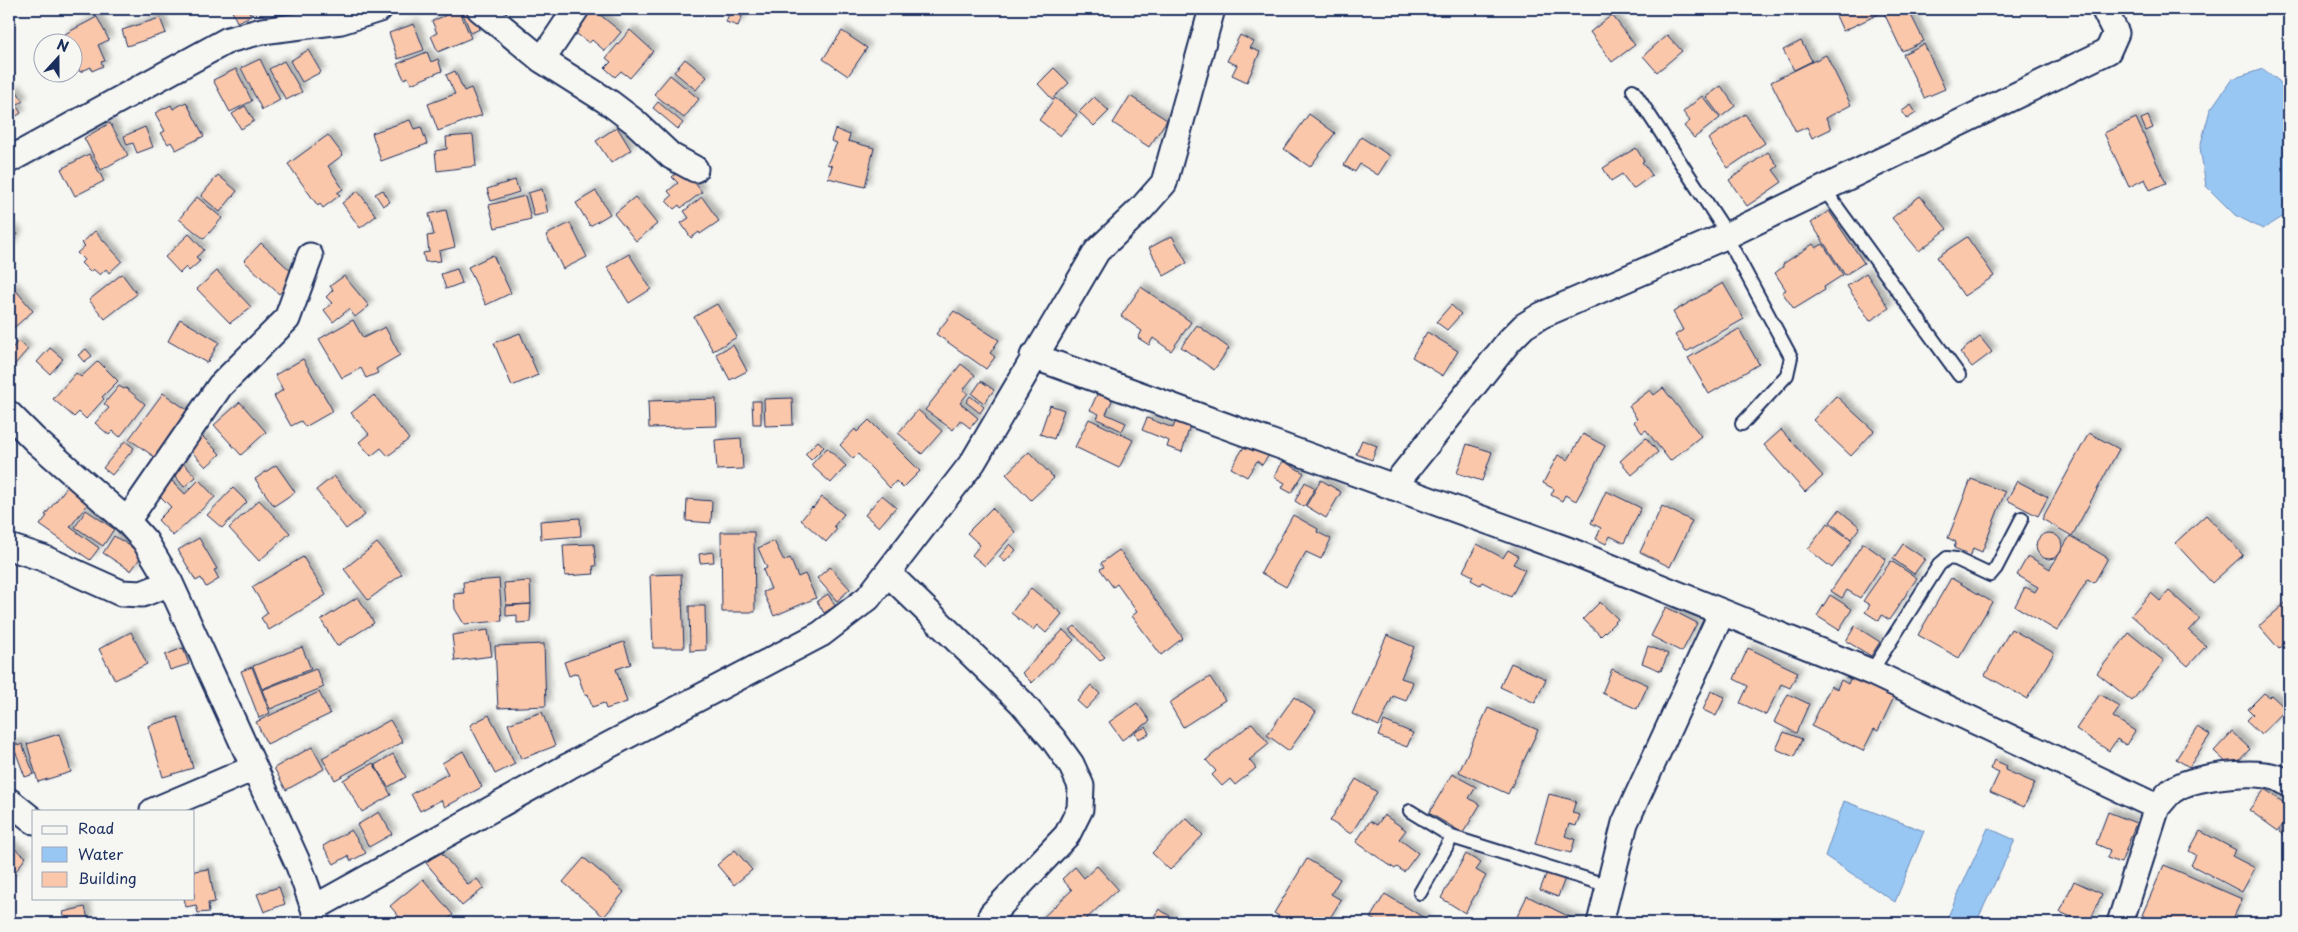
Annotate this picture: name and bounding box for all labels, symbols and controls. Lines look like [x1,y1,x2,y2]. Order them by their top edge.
north arrow [32,32,82,82]
text: N [54,34,72,57]
legend [32,810,195,900]
text: Road [78,816,114,839]
text: Water [78,842,123,865]
text: Building [78,866,137,889]

